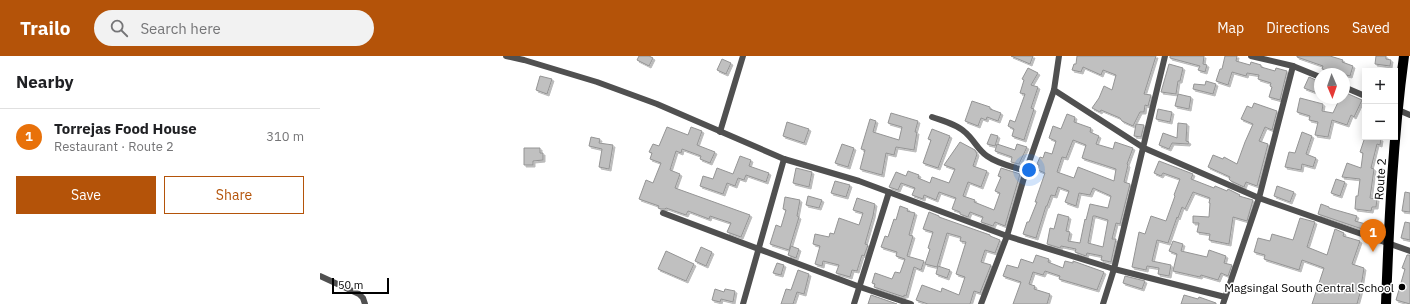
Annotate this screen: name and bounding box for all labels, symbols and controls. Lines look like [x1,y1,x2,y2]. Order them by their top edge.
search box [94,10,374,46]
text: Trailo [20,16,70,40]
icon: search [108,17,130,39]
text: Search here [140,19,221,38]
text: Map [1217,19,1244,37]
text: Directions [1266,19,1330,37]
text: Saved [1352,19,1390,37]
north arrow [1314,68,1350,104]
map controls [1362,68,1398,140]
button: + [1362,68,1398,104]
text: Nearby [16,71,74,93]
button: − [1362,104,1398,140]
text: Torrejas Food House [54,119,197,138]
text: 1 [25,128,33,145]
text: 310 m [266,128,304,145]
text: Restaurant · Route 2 [54,138,174,155]
street label: Route 2 [1371,158,1389,200]
your location [1019,160,1039,180]
button: Save [16,176,156,214]
button: Share [164,176,304,214]
pin: 1 [1360,219,1386,252]
scale bar [332,276,389,295]
text: 50 m [338,278,363,292]
place label: Magsingal South Central School [1224,280,1394,295]
marker: Magsingal South Central School [1397,282,1407,292]

